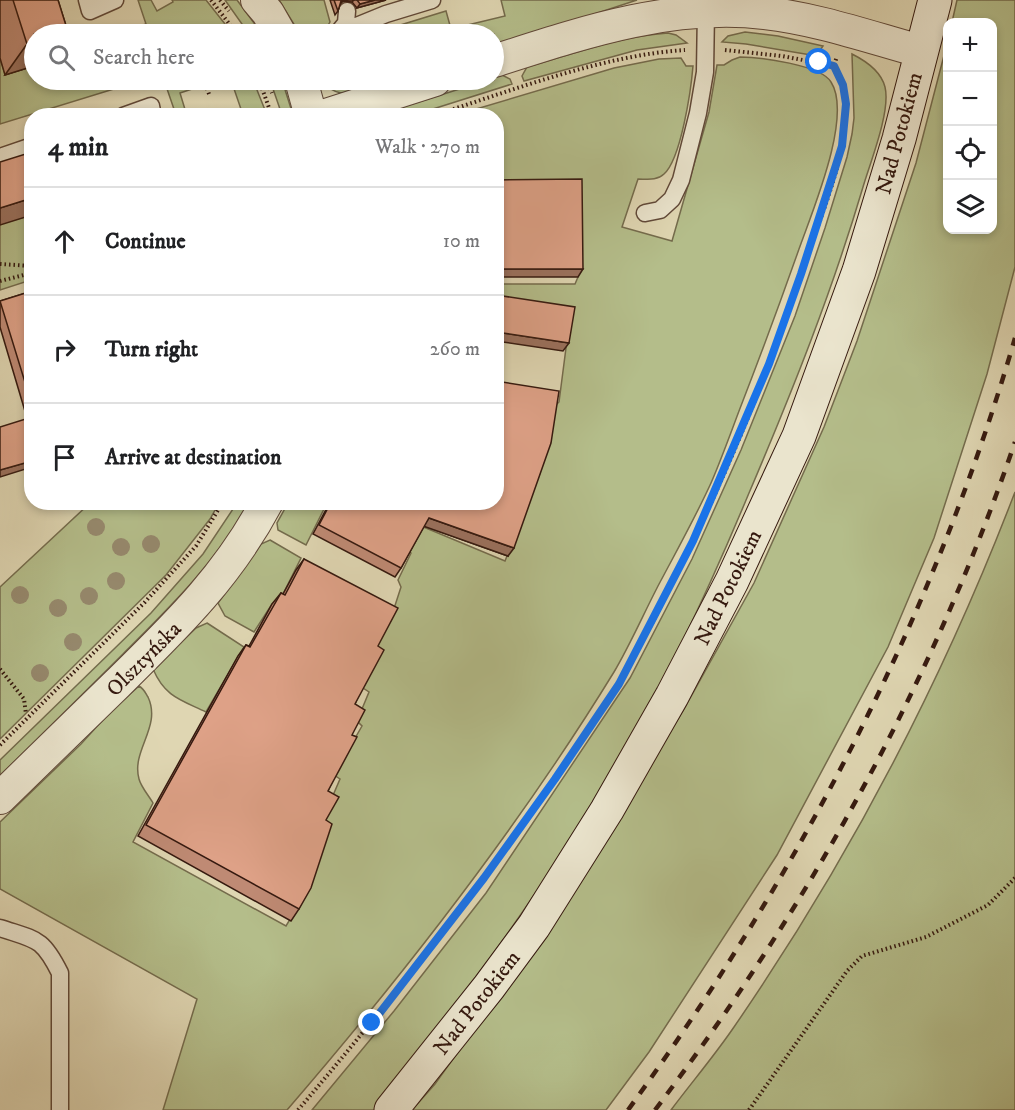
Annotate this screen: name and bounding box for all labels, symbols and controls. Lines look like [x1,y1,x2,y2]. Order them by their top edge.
map controls [943,18,997,234]
button: + [943,18,997,72]
search box [24,24,504,90]
icon: search [45,41,78,74]
text: Search here [93,44,195,71]
route start [805,48,831,74]
street label: Nad Potokiem [870,69,929,198]
button: − [943,72,997,126]
button: locate [943,126,997,180]
text: 4 min [48,131,108,164]
text: Walk · 270 m [375,135,480,160]
button: layers [943,180,997,234]
icon: ahead [48,225,81,258]
text: Continue [105,228,186,255]
text: 10 m [443,229,480,254]
icon: right [48,333,81,366]
text: Turn right [105,336,198,363]
text: 260 m [430,337,480,362]
icon: arrive [48,441,81,474]
text: Arrive at destination [105,444,282,471]
street label: Nad Potokiem [689,525,768,650]
street label: Olsztyńska [101,615,188,702]
street label: Nad Potokiem [428,945,526,1061]
route end [358,1009,384,1035]

